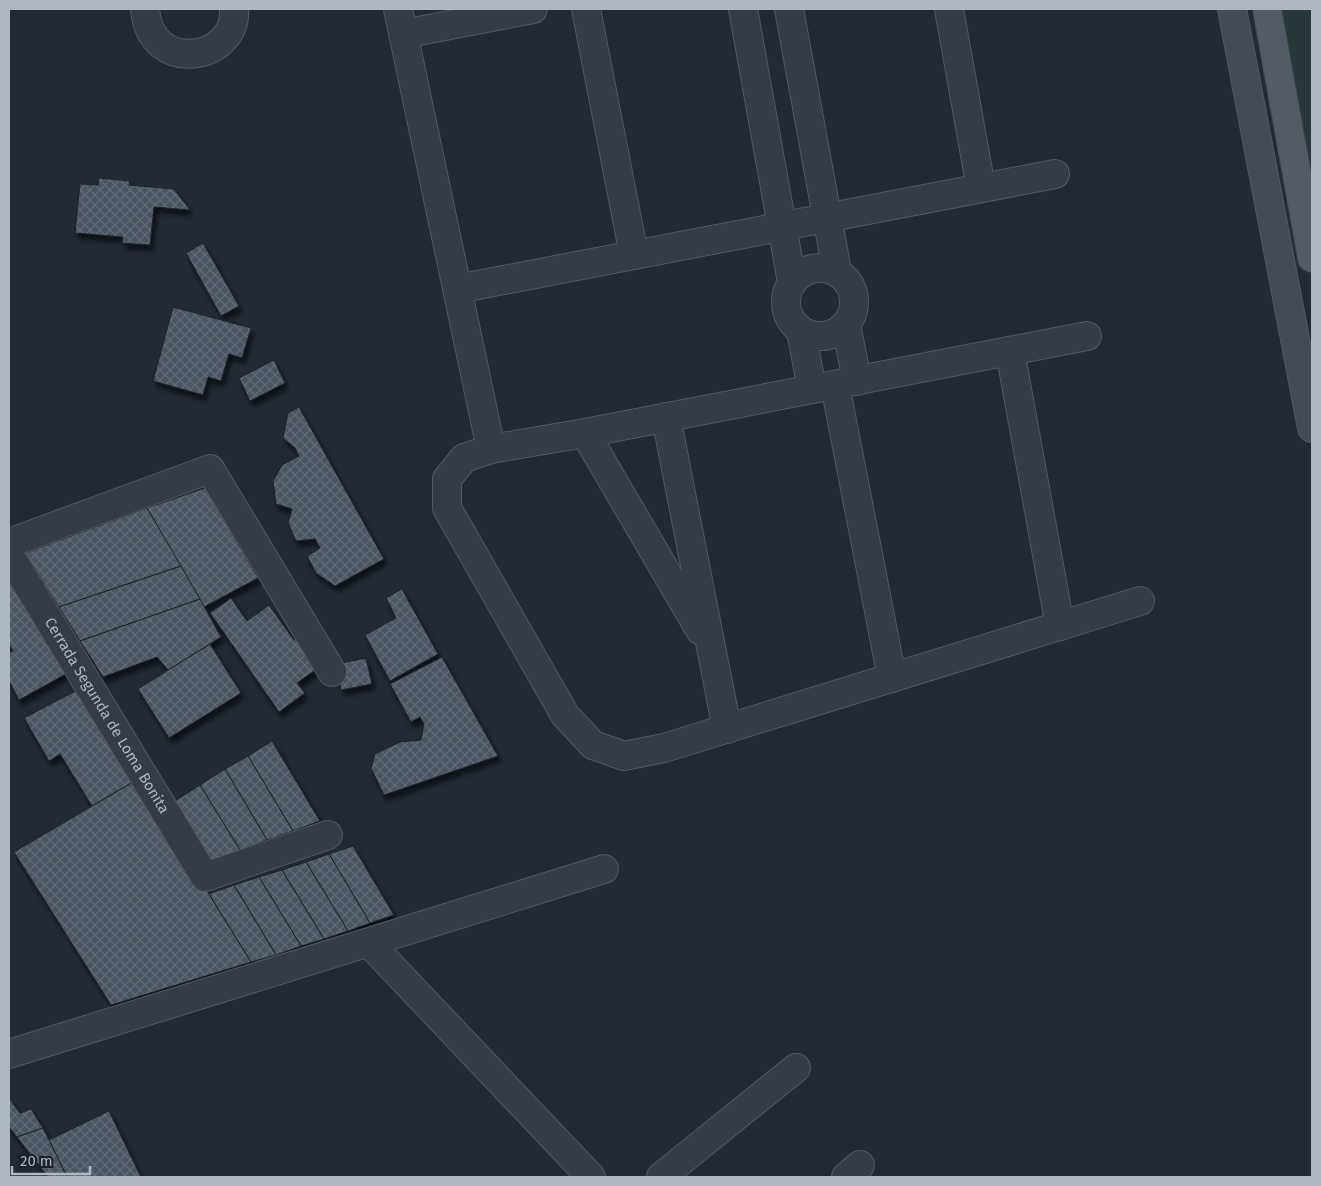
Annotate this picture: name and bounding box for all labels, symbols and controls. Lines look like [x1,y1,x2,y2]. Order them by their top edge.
street label: Cerrada Segunda de Loma Bonita [41,614,173,817]
scale bar [12,1144,90,1176]
text: 20 m [20,1152,53,1170]

